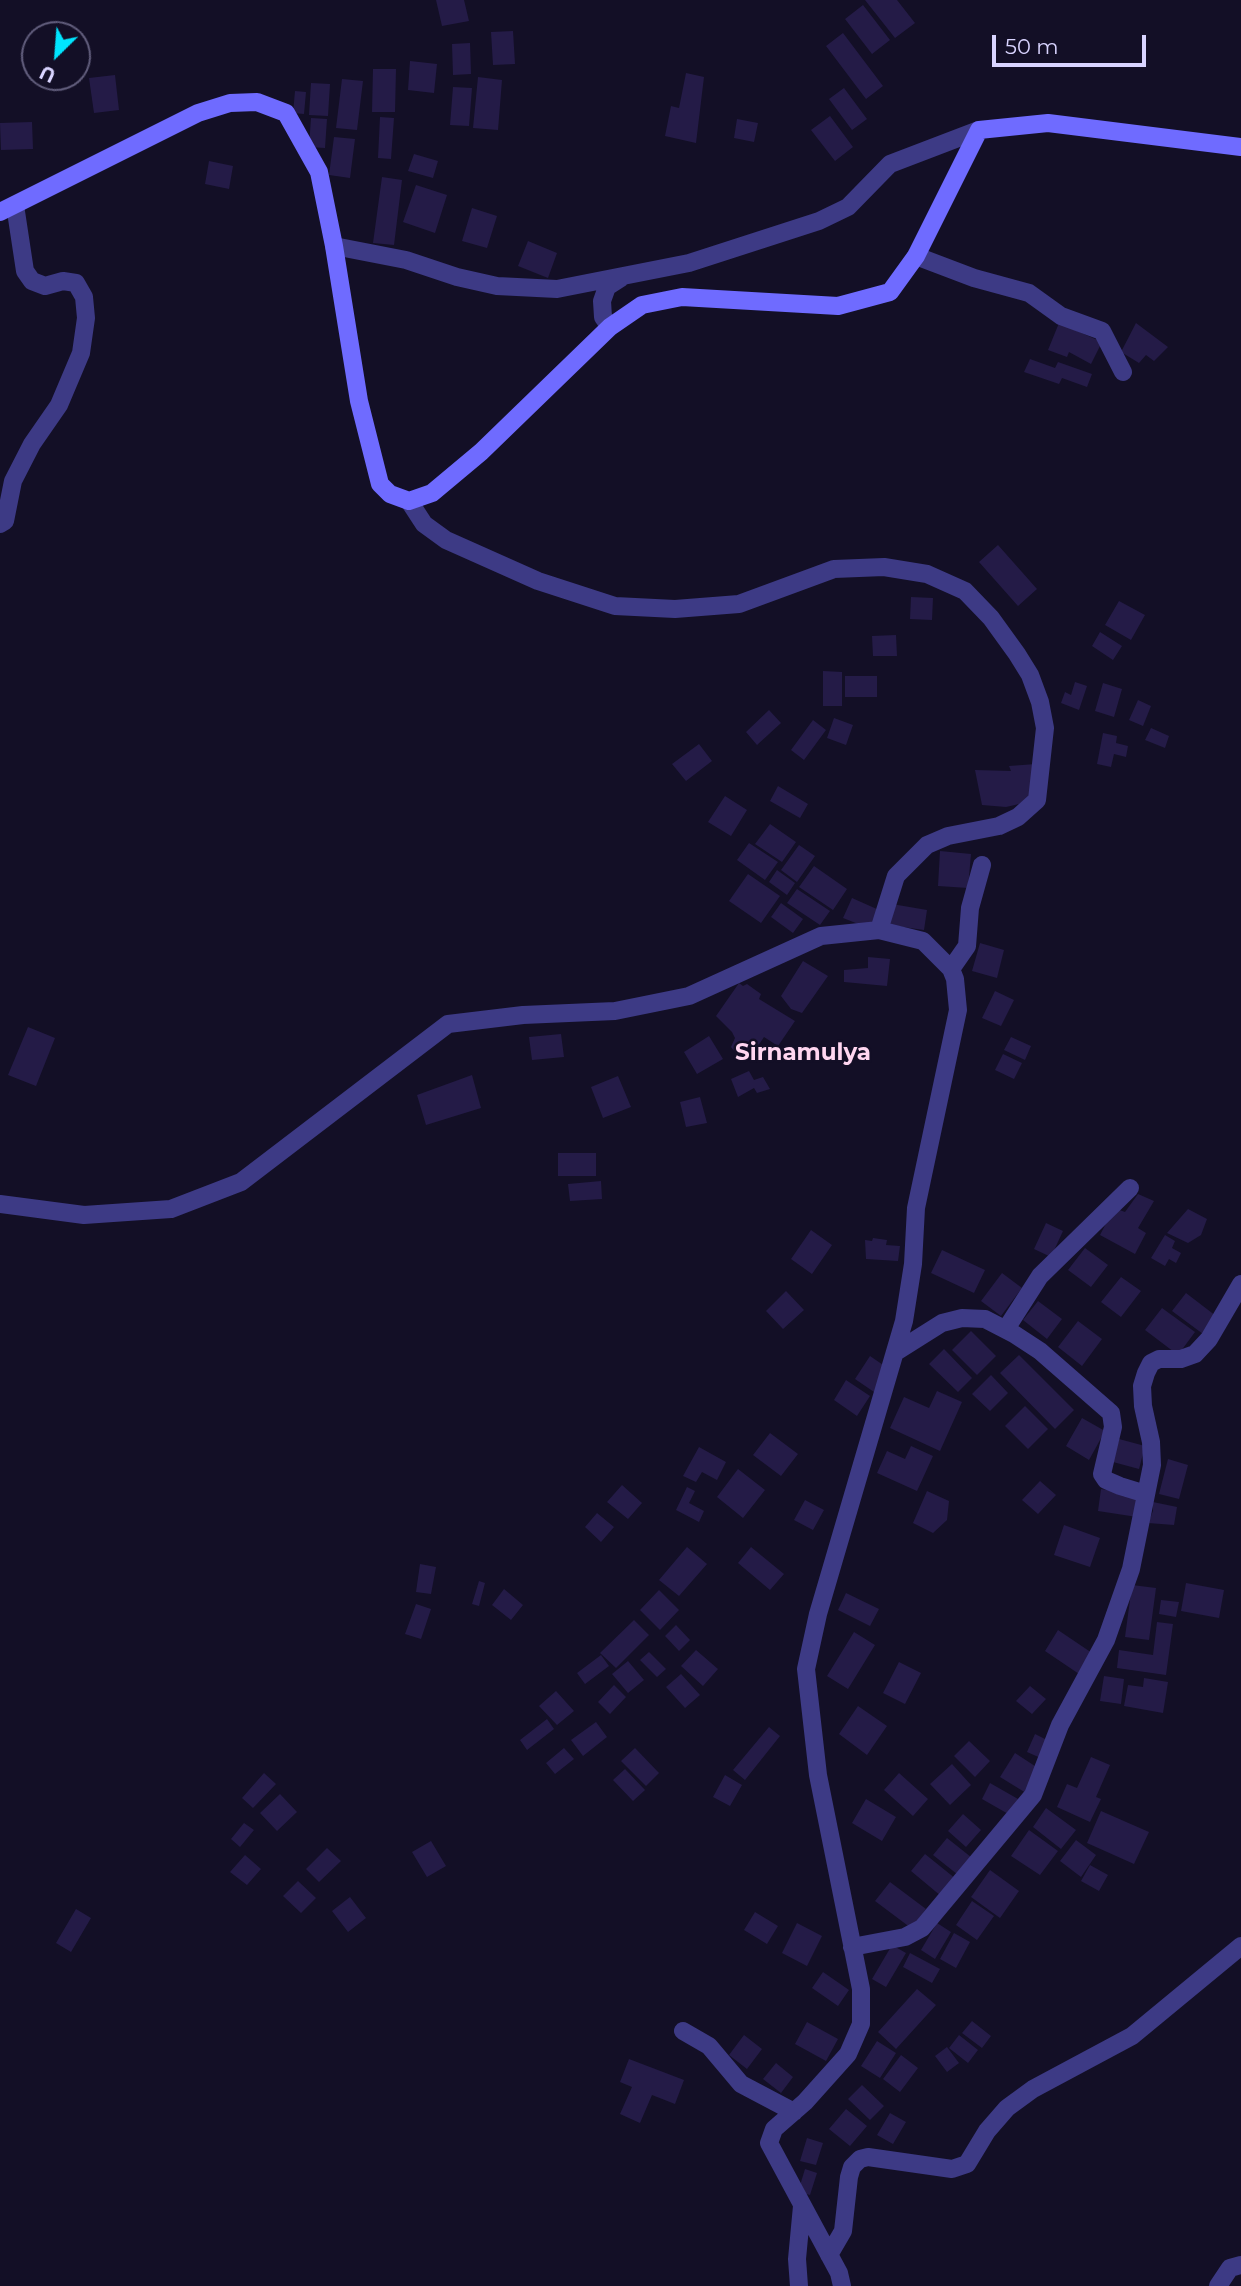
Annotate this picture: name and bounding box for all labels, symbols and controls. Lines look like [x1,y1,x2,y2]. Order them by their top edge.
north arrow [21,21,91,91]
scale bar [996,21,1150,65]
text: 50 m [1005,34,1059,59]
text: U [36,60,59,87]
district label: Sirnamulya [735,1039,871,1067]

